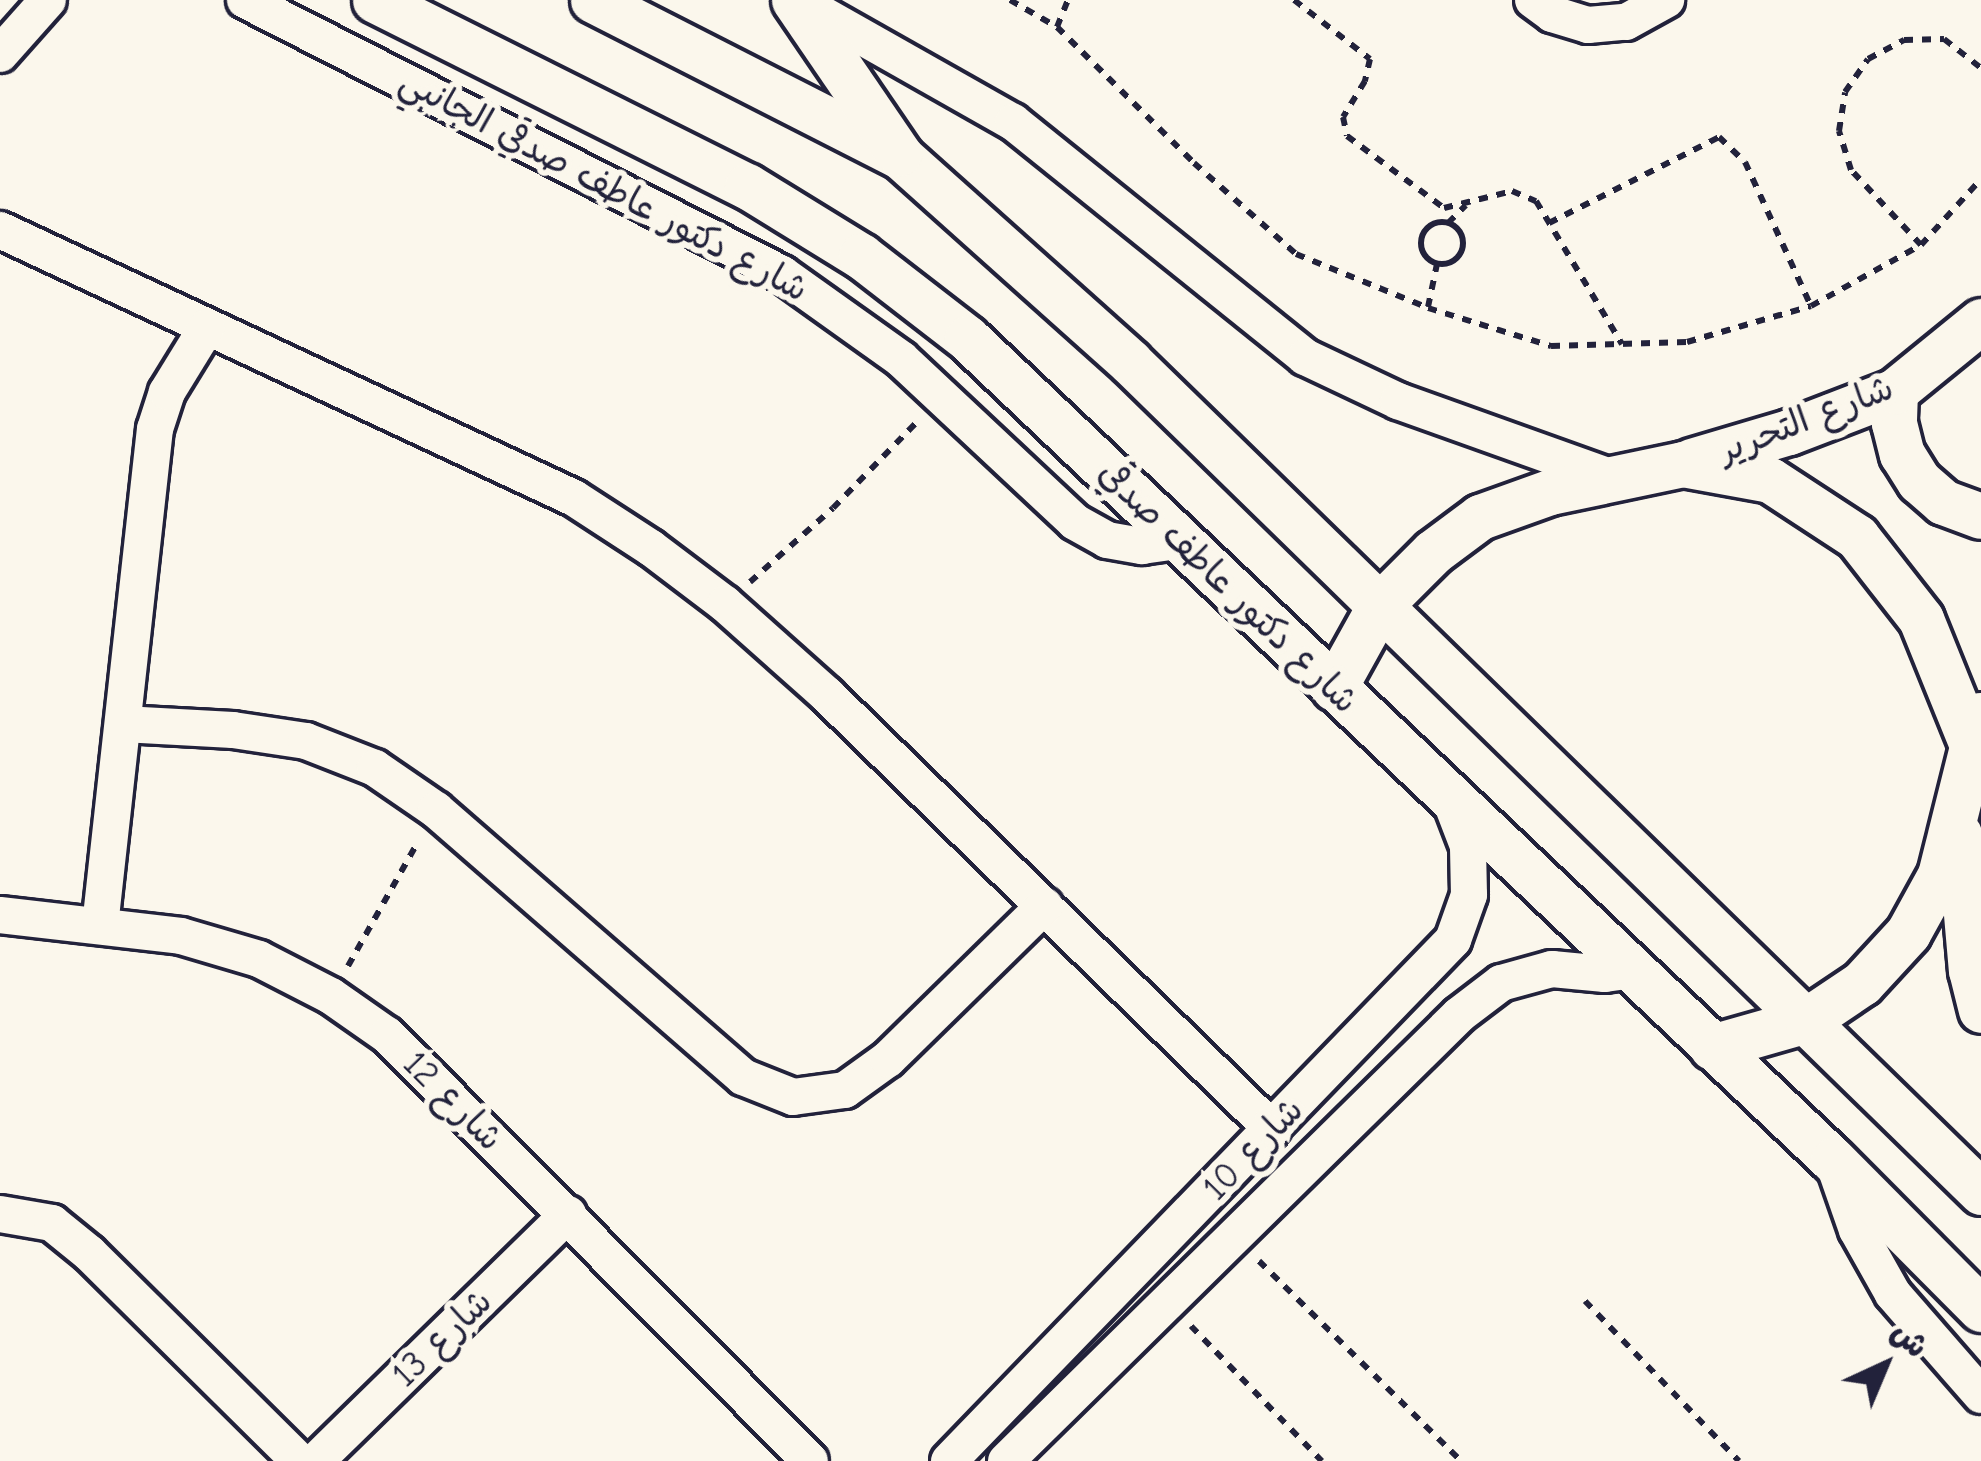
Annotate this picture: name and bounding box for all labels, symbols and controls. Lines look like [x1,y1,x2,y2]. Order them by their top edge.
street label: شارع دكتور عاطف صدقي الجانبي [393,59,815,311]
street label: شارع التحرير [1713,366,1899,472]
street label: شارع دكتور عاطف صدقي [1089,452,1367,722]
street label: شارع 12 [394,1042,512,1160]
street label: شارع 10 [1194,1089,1312,1209]
street label: شارع 13 [383,1280,501,1396]
north arrow [1825,1305,1945,1425]
text: ش [1884,1313,1936,1365]

